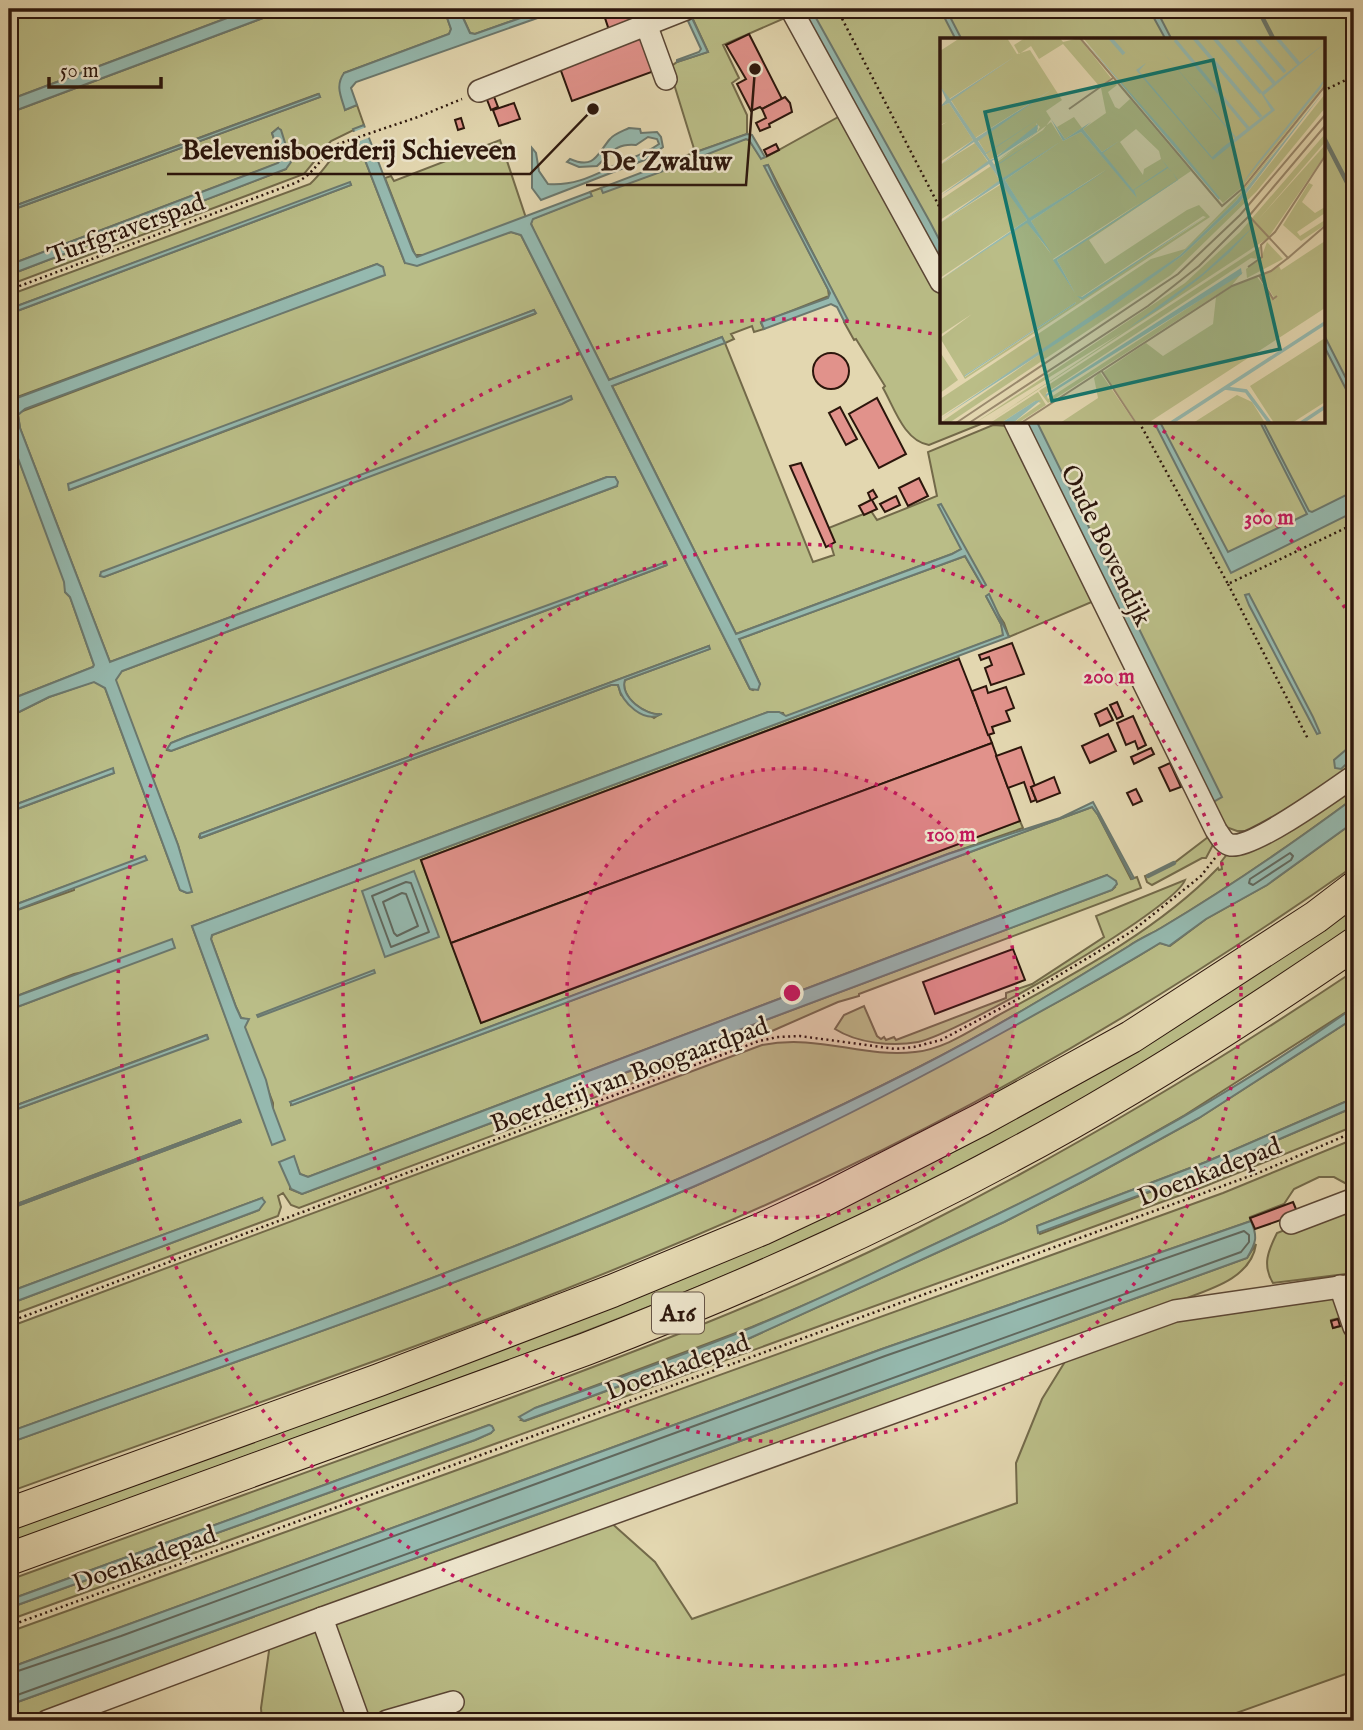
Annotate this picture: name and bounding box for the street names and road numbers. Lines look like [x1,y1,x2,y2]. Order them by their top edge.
street label: Turfgraverspad [43,186,210,273]
street label: Oude Bovendijk [1052,460,1159,633]
street label: Boerderij van Boogaardpad [486,1010,773,1141]
street label: Doenkadepad [1133,1130,1286,1215]
road number: A16 [652,1293,704,1334]
street label: Doenkadepad [601,1326,754,1409]
street label: Doenkadepad [68,1518,221,1601]

